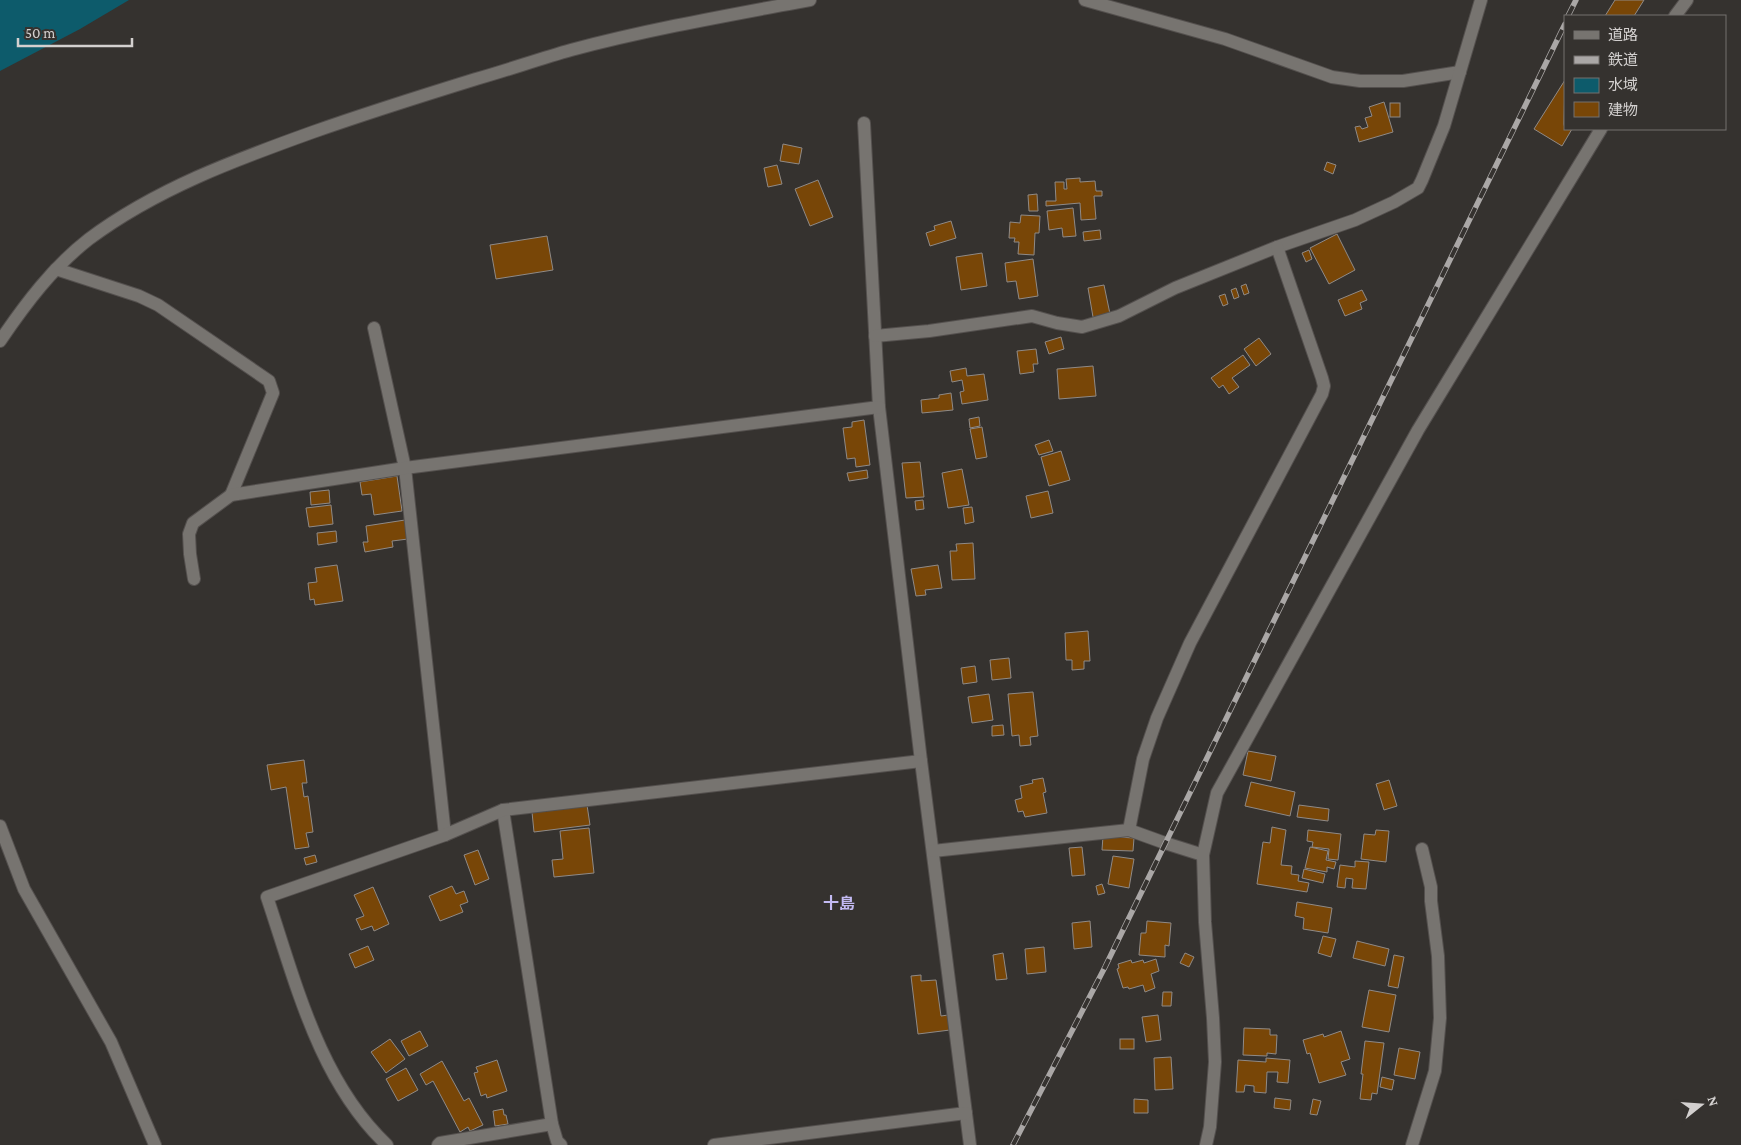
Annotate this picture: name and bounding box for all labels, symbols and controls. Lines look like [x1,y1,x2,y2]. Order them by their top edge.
scale bar [18,15,131,47]
legend [1564,15,1726,130]
text: 50 m [25,25,55,41]
text: 道路 [1608,27,1638,43]
text: 鉄道 [1608,52,1638,68]
text: 水域 [1608,77,1638,93]
text: 建物 [1608,102,1638,118]
district label: 十島 [823,895,855,912]
north arrow [1676,1080,1726,1130]
text: N [1704,1094,1723,1109]

